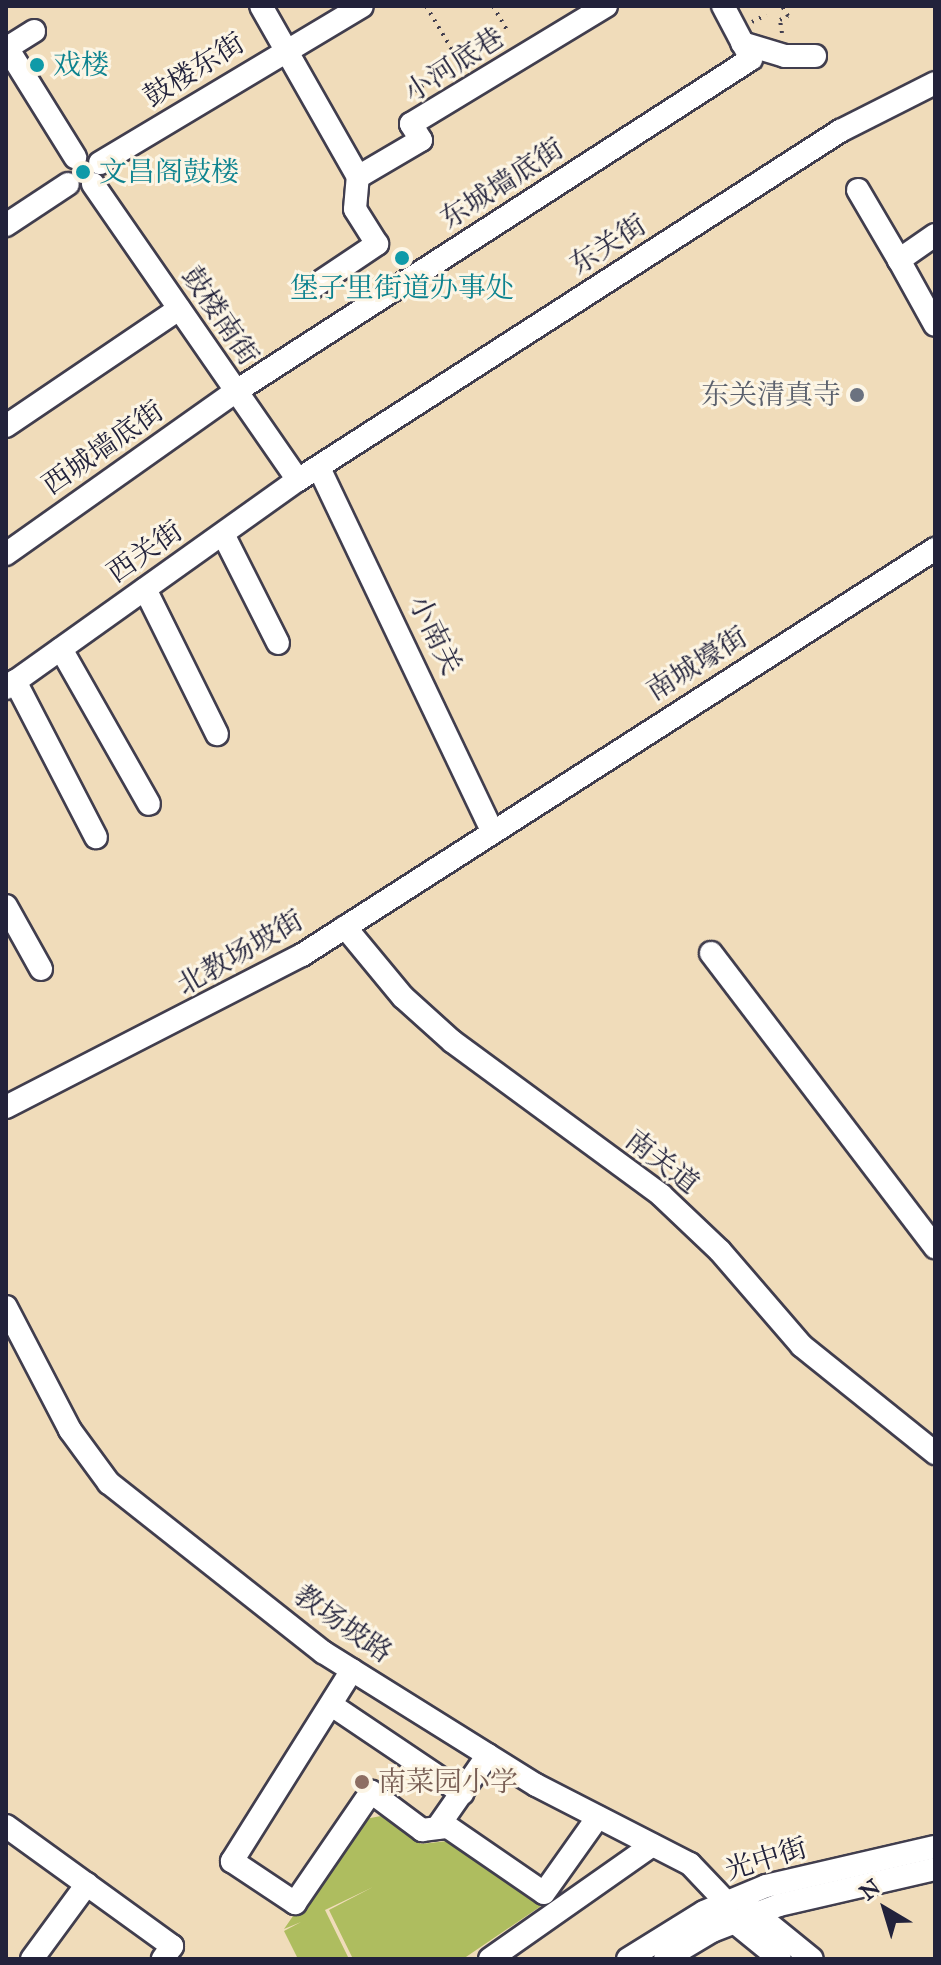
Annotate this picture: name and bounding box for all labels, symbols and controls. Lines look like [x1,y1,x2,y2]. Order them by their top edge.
street label: 小河底巷 [398,20,510,110]
street label: 鼓楼东街 [138,26,250,114]
place label: 戏楼 [53,48,109,82]
marker: 戏楼 [28,56,46,74]
street label: 东城墙底街 [434,132,570,236]
place label: 文昌阁鼓楼 [99,155,239,189]
marker: 文昌阁鼓楼 [74,163,92,181]
street label: 东关街 [564,208,652,282]
marker: 堡子里街道办事处 [393,249,411,267]
street label: 鼓楼南街 [175,260,265,372]
place label: 堡子里街道办事处 [290,271,514,305]
place label: 东关清真寺 [701,378,841,412]
marker: 东关清真寺 [848,386,866,404]
street label: 西城墙底街 [36,394,170,502]
street label: 西关街 [101,514,189,590]
street label: 小南关 [401,590,469,680]
street label: 南城壕街 [641,620,753,708]
street label: 北教场坡街 [171,903,309,1003]
street label: 南关道 [619,1123,705,1201]
street label: 教场坡路 [287,1578,399,1670]
place label: 南菜园小学 [378,1765,518,1799]
marker: 南菜园小学 [353,1773,371,1791]
street label: 光中街 [721,1831,811,1887]
north arrow [845,1869,925,1949]
text: N [854,1873,886,1906]

